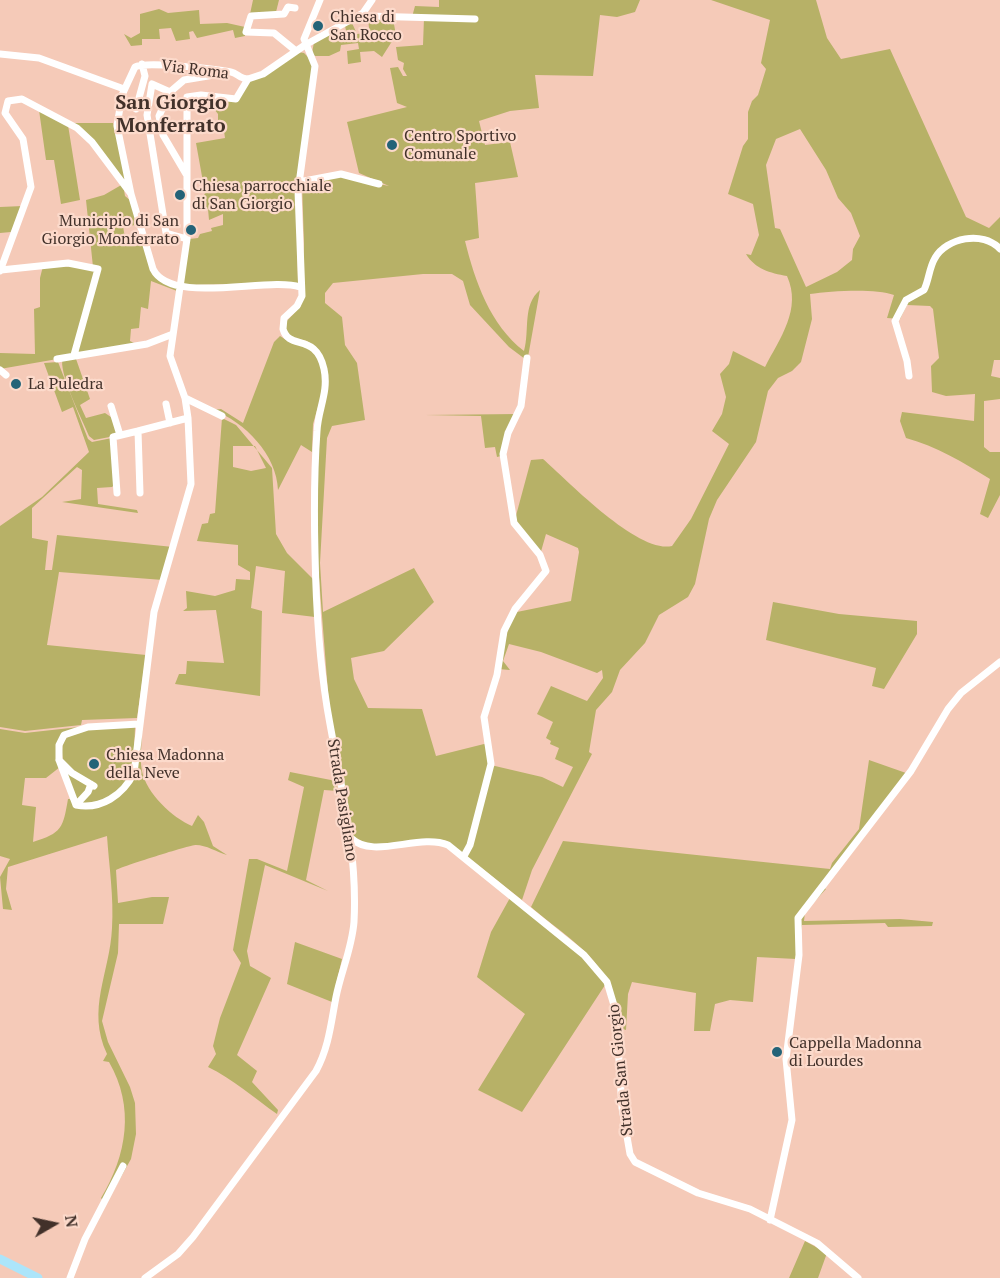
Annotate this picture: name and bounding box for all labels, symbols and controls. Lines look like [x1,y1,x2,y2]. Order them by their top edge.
place label: Chiesa di San Rocco [330,7,402,45]
marker: Chiesa di San Rocco [311,19,325,33]
street label: Via Roma [160,56,230,84]
district label: San Giorgio Monferrato [115,91,227,138]
place label: Centro Sportivo Comunale [404,126,516,164]
marker: Centro Sportivo Comunale [385,138,399,152]
place label: Chiesa parrocchiale di San Giorgio [192,176,332,214]
marker: Chiesa parrocchiale di San Giorgio [173,188,187,202]
place label: Municipio di San Giorgio Monferrato [42,211,179,249]
marker: Municipio di San Giorgio Monferrato [184,223,198,237]
place label: La Puledra [28,374,103,394]
marker: La Puledra [9,377,23,391]
street label: Strada Pasigliano [323,738,361,862]
place label: Chiesa Madonna della Neve [106,745,224,783]
marker: Chiesa Madonna della Neve [87,757,101,771]
street label: Strada San Giorgio [605,1003,637,1137]
place label: Cappella Madonna di Lourdes [789,1033,922,1071]
marker: Cappella Madonna di Lourdes [770,1045,784,1059]
north arrow [24,1194,84,1254]
text: N [60,1213,84,1229]

